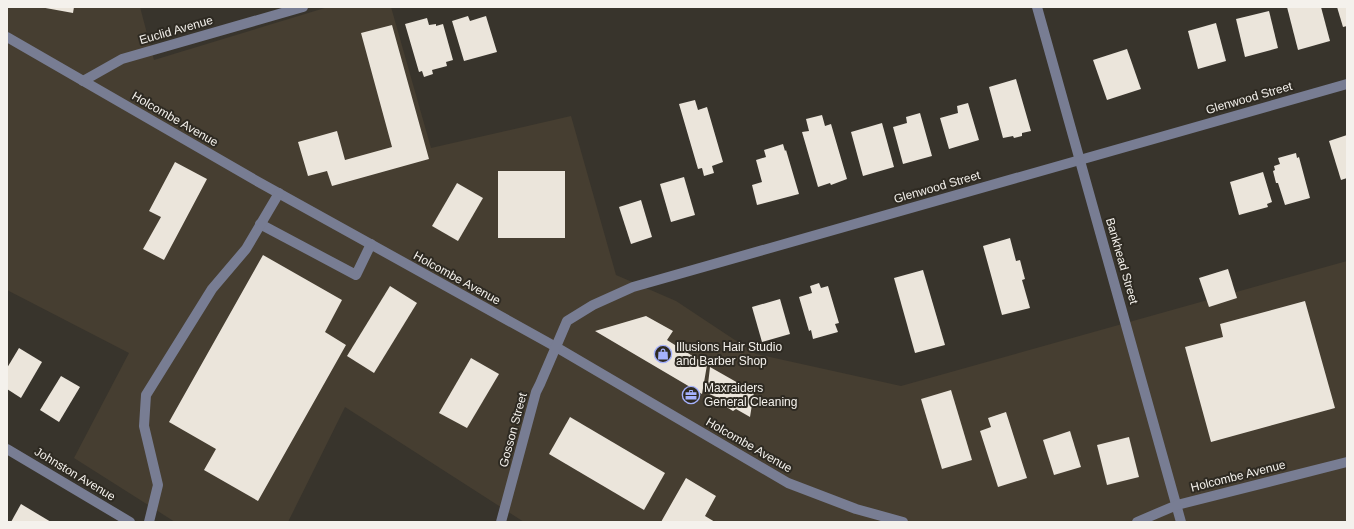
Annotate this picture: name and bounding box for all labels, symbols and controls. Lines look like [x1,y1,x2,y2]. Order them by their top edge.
street label: Euclid Avenue [138,13,215,47]
street label: Glenwood Street [1204,79,1295,117]
street label: Holcombe Avenue [129,89,221,150]
street label: Glenwood Street [892,168,983,206]
street label: Bankhead Street [1103,216,1141,307]
street label: Holcombe Avenue [411,248,503,308]
place label: Illusions Hair Studio and Barber Shop [676,340,782,368]
shop icon: Illusions Hair Studio and Barber Shop [653,344,673,364]
place label: Maxraiders General Cleaning [704,381,797,409]
office icon: Maxraiders General Cleaning [681,385,701,405]
street label: Gosson Street [496,391,530,469]
street label: Holcombe Avenue [703,415,795,476]
street label: Johnston Avenue [32,444,118,504]
street label: Holcombe Avenue [1189,457,1287,495]

